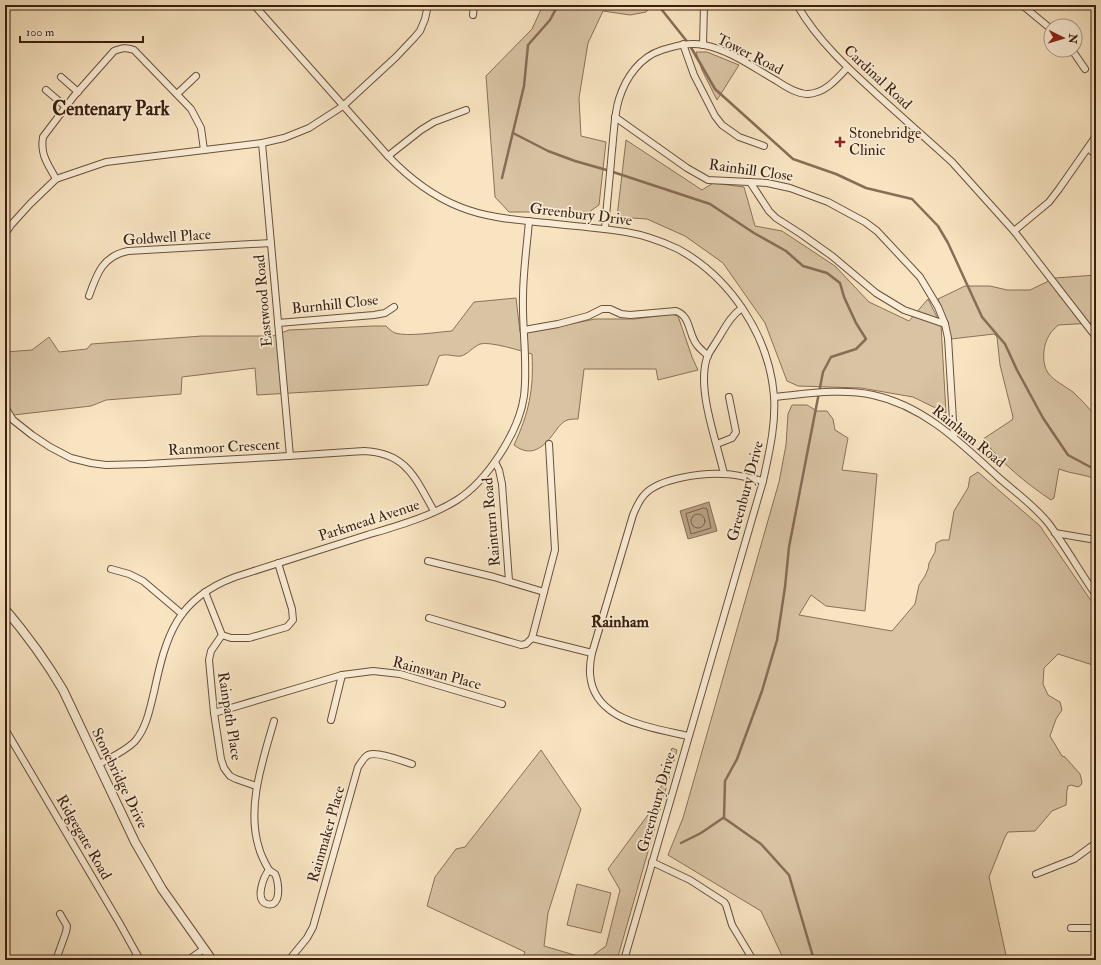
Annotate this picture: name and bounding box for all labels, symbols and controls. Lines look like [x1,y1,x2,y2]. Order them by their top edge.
scale bar [20,18,143,44]
north arrow [1043,18,1083,58]
text: 100 m [26,25,55,40]
street label: Tower Road [713,30,787,80]
text: N [1065,32,1079,45]
street label: Cardinal Road [840,41,916,114]
district label: Centenary Park [52,97,171,122]
place label: Stonebridge Clinic [849,124,921,160]
marker: Stonebridge Clinic [834,136,846,148]
street label: Rainhill Close [708,155,794,186]
street label: Greenbury Drive [529,199,633,230]
street label: Goldwell Place [122,225,212,250]
street label: Eastwood Road [250,253,277,348]
street label: Burnhill Close [291,291,379,318]
street label: Rainham Road [928,401,1010,472]
street label: Ranmoor Crescent [168,435,281,460]
street label: Greenbury Drive [723,439,768,543]
street label: Rainturn Road [478,476,505,567]
street label: Parkmead Avenue [316,495,422,546]
district label: Rainham [591,612,650,632]
street label: Rainswan Place [390,653,483,694]
street label: Rainpath Place [212,670,246,762]
street label: Stonebridge Drive [87,725,152,832]
street label: Greenbury Drive [633,750,680,854]
street label: Rainmaker Place [304,784,349,885]
street label: Ridgegate Road [52,791,116,884]

